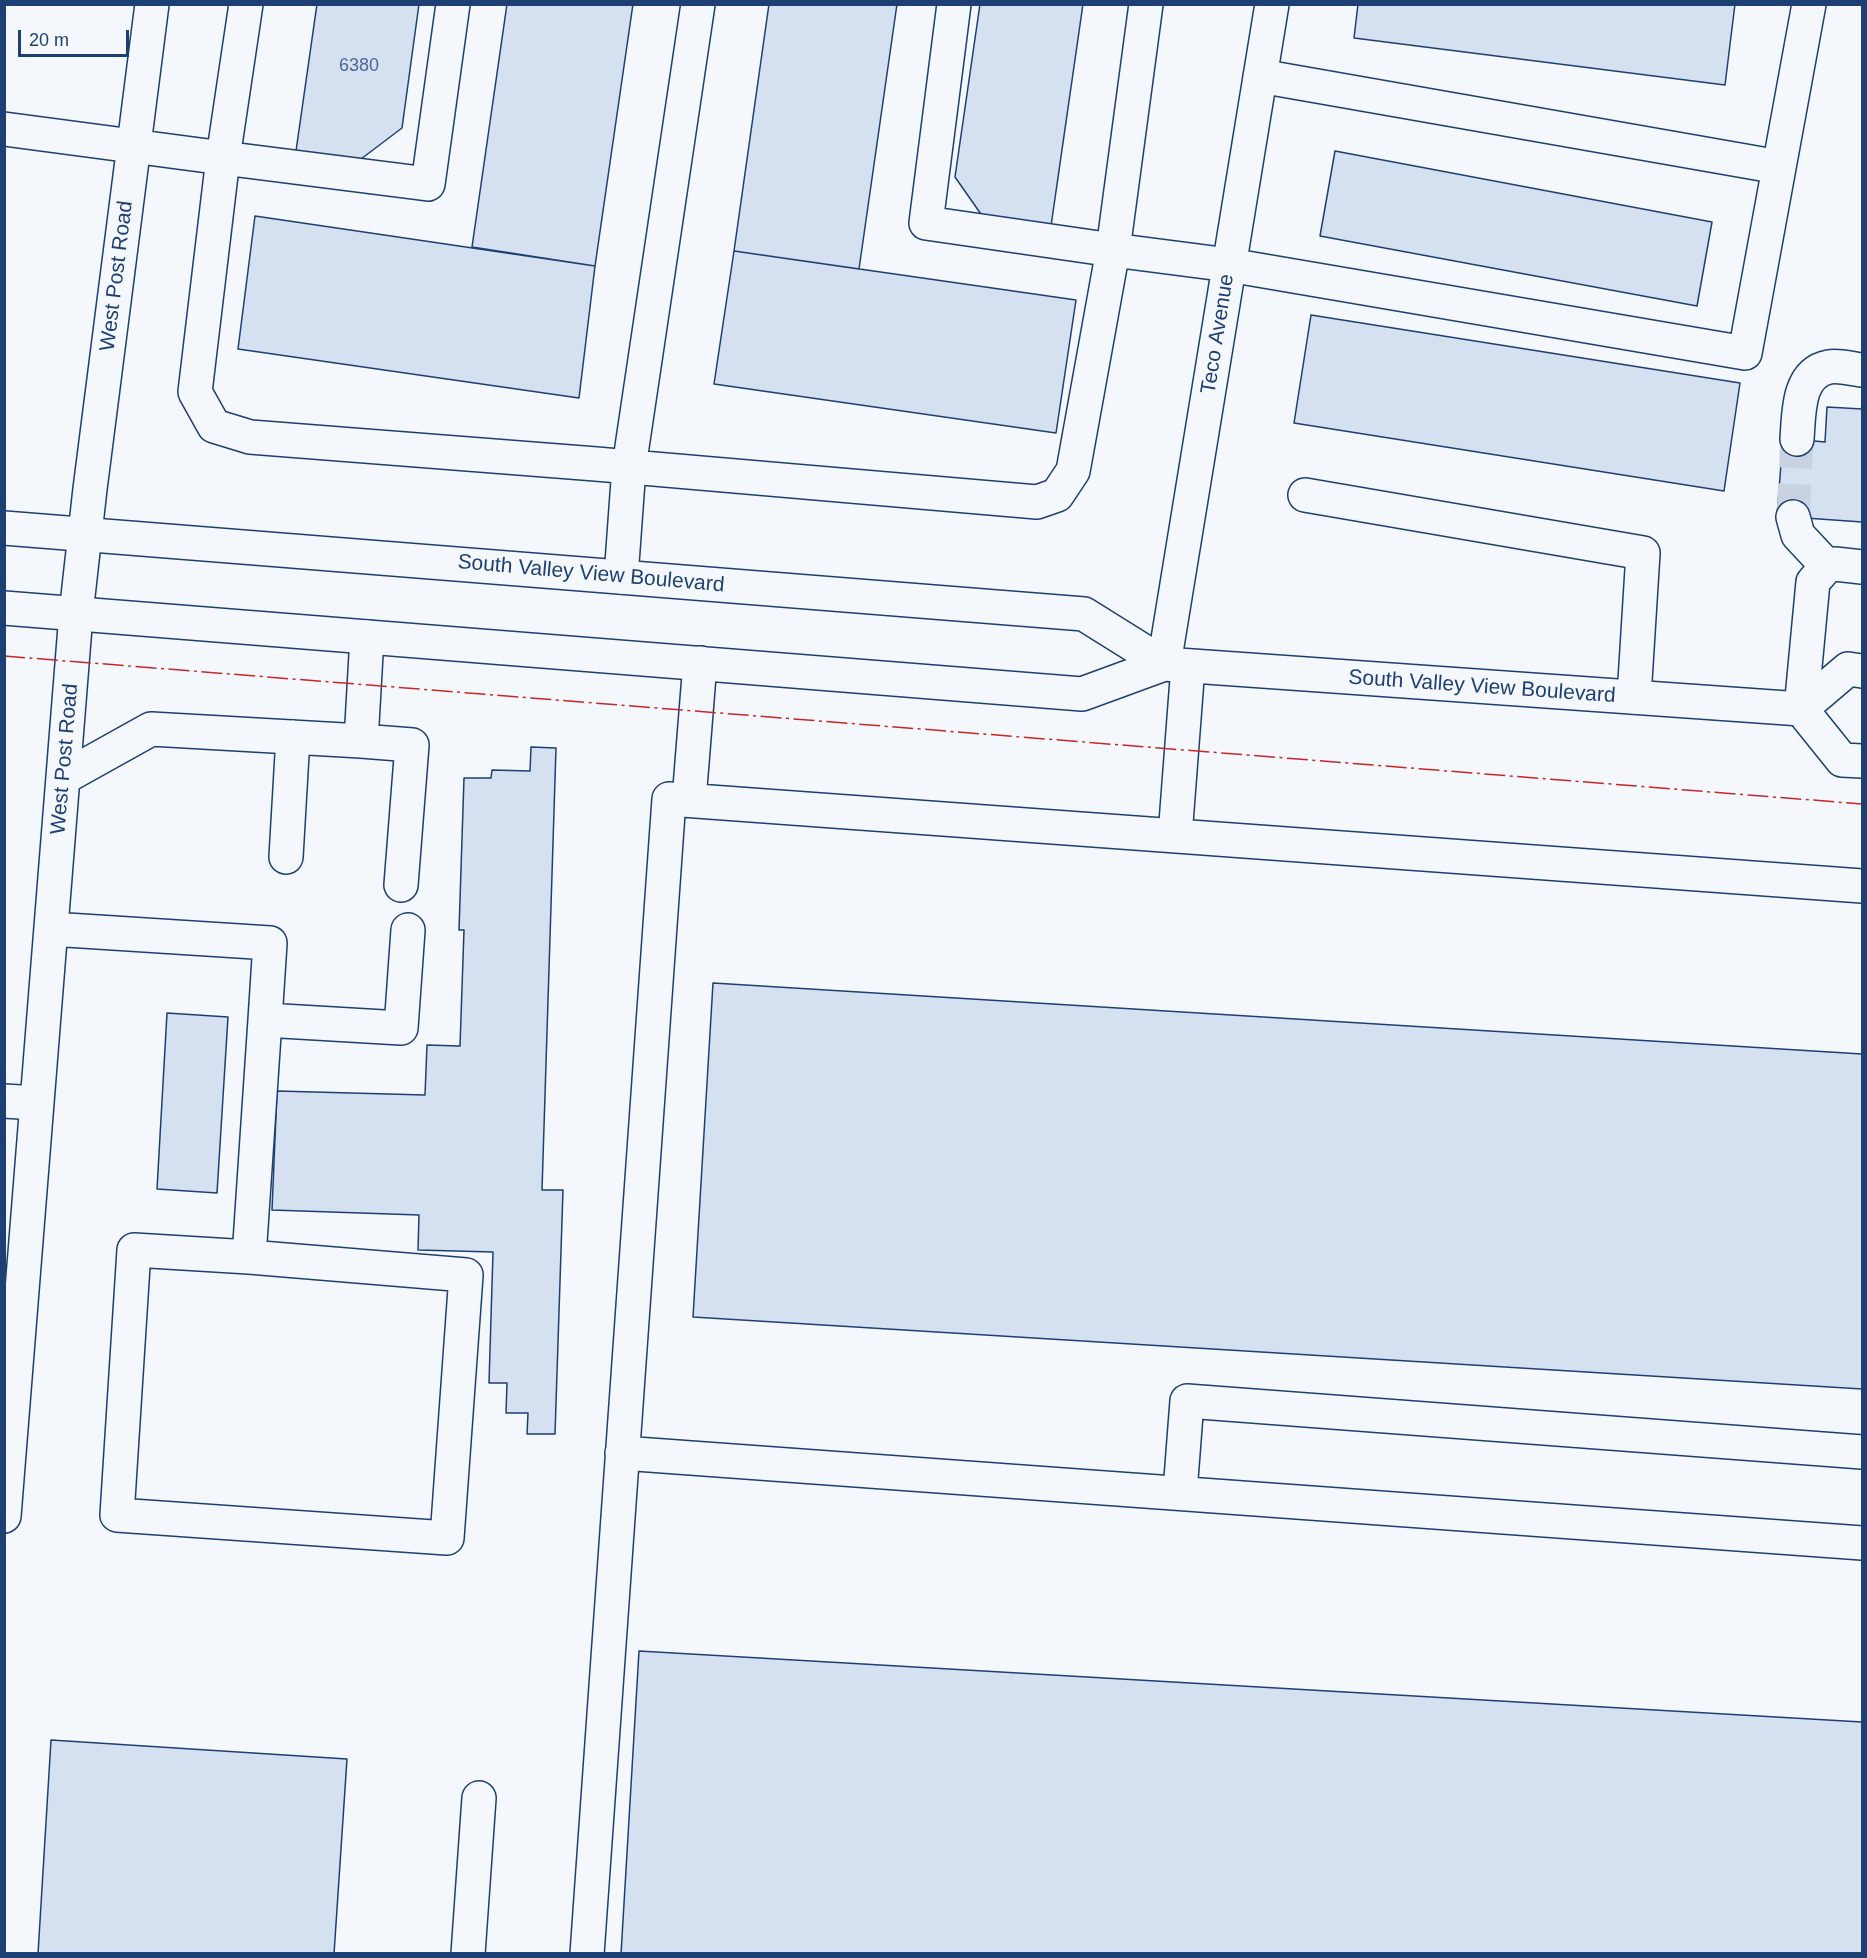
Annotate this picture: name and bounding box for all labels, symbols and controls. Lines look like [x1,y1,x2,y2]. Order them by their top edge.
scale bar [21,18,132,56]
text: 20 m [29,30,69,50]
house number: 6380 [339,55,379,77]
street label: West Post Road [95,199,139,353]
street label: Teco Avenue [1196,272,1240,396]
street label: South Valley View Boulevard [457,550,725,598]
street label: South Valley View Boulevard [1348,665,1616,709]
street label: West Post Road [46,683,84,835]

